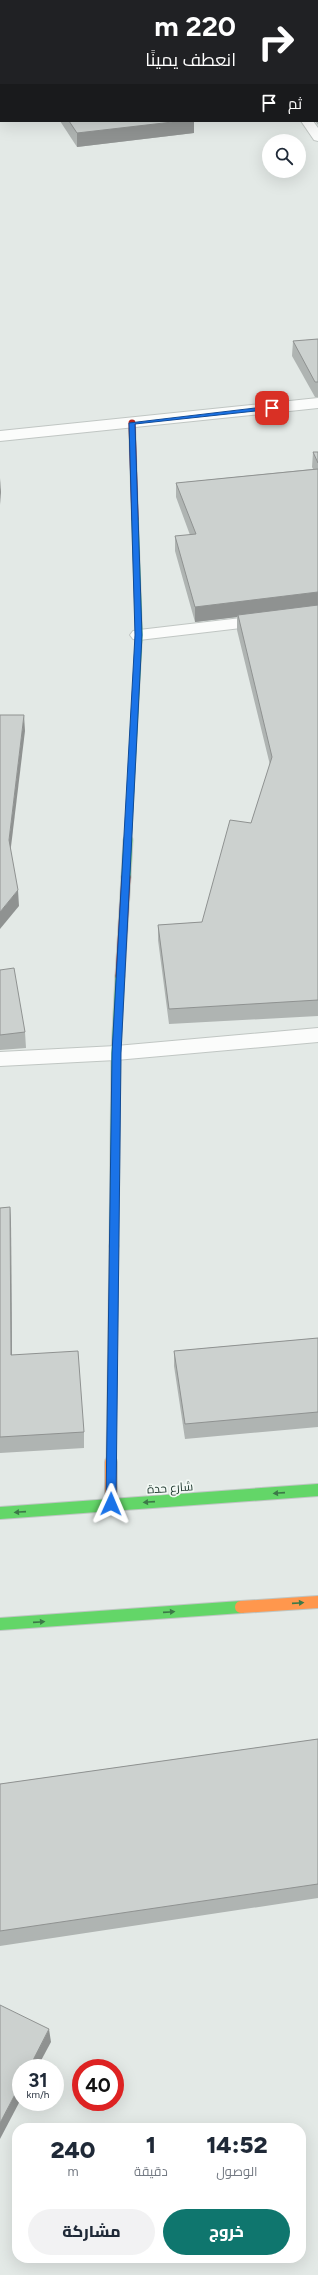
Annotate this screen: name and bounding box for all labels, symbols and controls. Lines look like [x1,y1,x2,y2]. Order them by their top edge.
text: 220 m [154,9,236,43]
icon: right [250,16,302,68]
text: انعطف يمينًا [145,49,236,71]
icon: arrive [258,92,280,114]
text: ثم [288,95,302,113]
map controls [262,134,306,178]
button: search [262,134,306,178]
pin [255,391,289,425]
icon: arrive [261,397,283,419]
street label: شارع حدة [146,1479,194,1498]
position arrow [90,1483,132,1525]
one-way arrow [273,1490,285,1497]
one-way arrow [143,1498,155,1505]
one-way arrow [14,1508,26,1515]
one-way arrow [292,1600,304,1607]
one-way arrow [163,1609,175,1616]
one-way arrow [33,1618,45,1625]
speed limit sign: 40 [72,2059,124,2111]
text: 31 [28,2068,48,2092]
text: km/h [27,2088,49,2101]
text: 1 [146,2130,156,2159]
text: 14:52 [206,2130,268,2159]
text: 240 [50,2135,96,2164]
text: m [67,2164,79,2179]
text: دقيقة [134,2164,168,2179]
text: الوصول [216,2164,258,2179]
button: مشاركة [28,2209,155,2255]
button: خروج [163,2209,290,2255]

